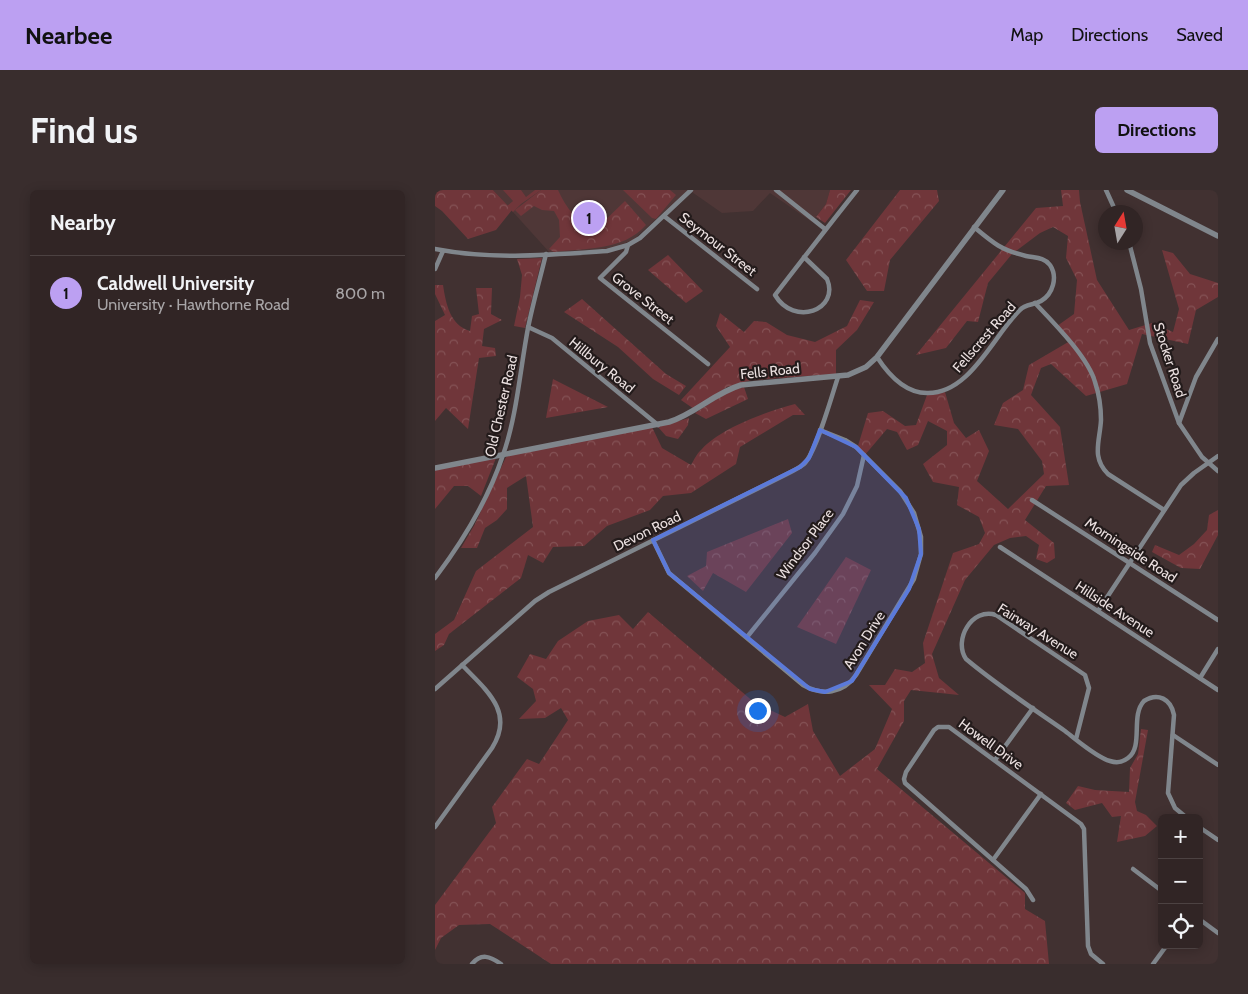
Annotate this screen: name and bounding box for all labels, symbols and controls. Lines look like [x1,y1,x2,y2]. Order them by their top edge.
text: Nearbee [25,21,112,50]
text: Map [1010,24,1043,46]
text: Directions [1071,24,1148,46]
text: Saved [1176,24,1223,46]
button: Directions [1095,107,1218,153]
text: Find us [30,109,138,152]
pin: 1 [573,199,605,237]
north arrow [1098,205,1143,250]
street label: Seymour Street [676,208,760,280]
text: Nearby [50,210,116,235]
street label: Grove Street [608,268,678,328]
text: Caldwell University [97,272,255,295]
text: 1 [63,284,69,303]
text: 800 m [335,284,385,303]
text: University · Hawthorne Road [97,295,290,314]
street label: Fellscrest Road [948,298,1020,376]
street label: Stocker Road [1149,320,1191,400]
street label: Hillbury Road [565,333,639,397]
street label: Old Chester Road [481,353,521,459]
street label: Fells Road [739,359,801,383]
street label: Windsor Place [772,505,838,583]
street label: Devon Road [610,507,684,555]
street label: Morningside Road [1082,514,1180,586]
street label: Hillside Avenue [1072,577,1158,641]
street label: Fairway Avenue [994,599,1082,663]
street label: Avon Drive [839,608,889,672]
your location [745,698,771,724]
street label: Howell Drive [955,714,1027,774]
map controls [1158,814,1203,949]
button: + [1158,814,1203,859]
button: − [1158,859,1203,904]
button: locate [1158,904,1203,949]

